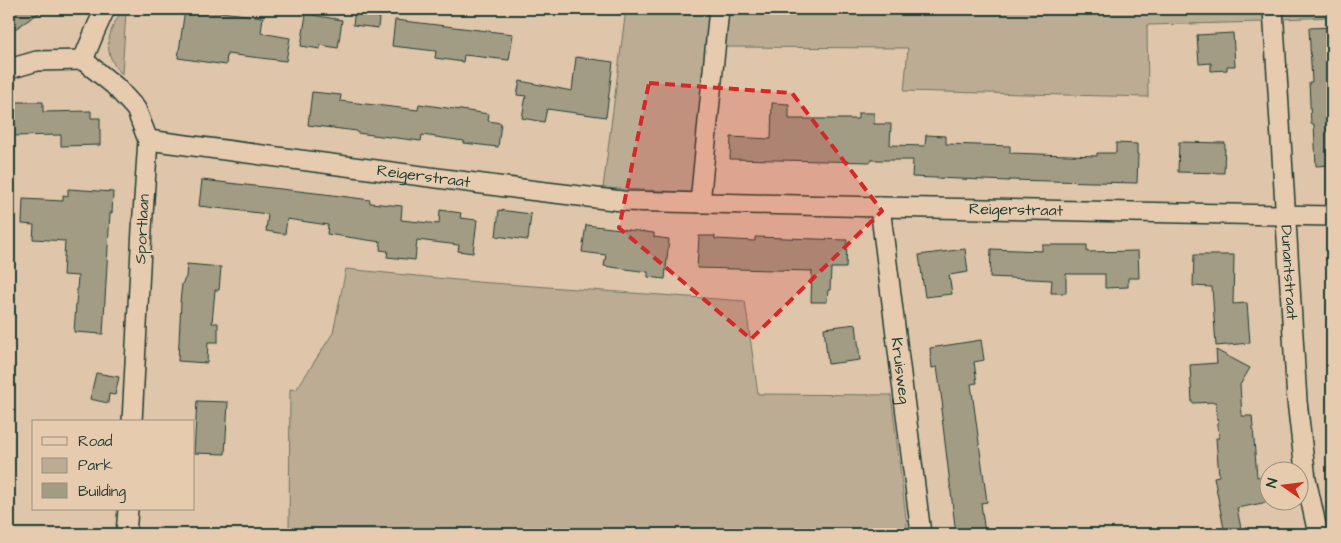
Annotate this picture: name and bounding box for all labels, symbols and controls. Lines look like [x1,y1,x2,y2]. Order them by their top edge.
street label: Reigerstraat [375,159,472,193]
street label: Sportlaan [129,193,155,265]
street label: Reigerstraat [969,198,1064,222]
street label: Dunantstraat [1275,224,1303,321]
street label: Kruisweg [885,336,916,405]
legend [32,420,195,510]
text: Road [78,431,113,452]
text: Park [78,455,113,476]
north arrow [1258,460,1308,510]
text: N [1262,476,1283,490]
text: Building [78,481,126,503]

